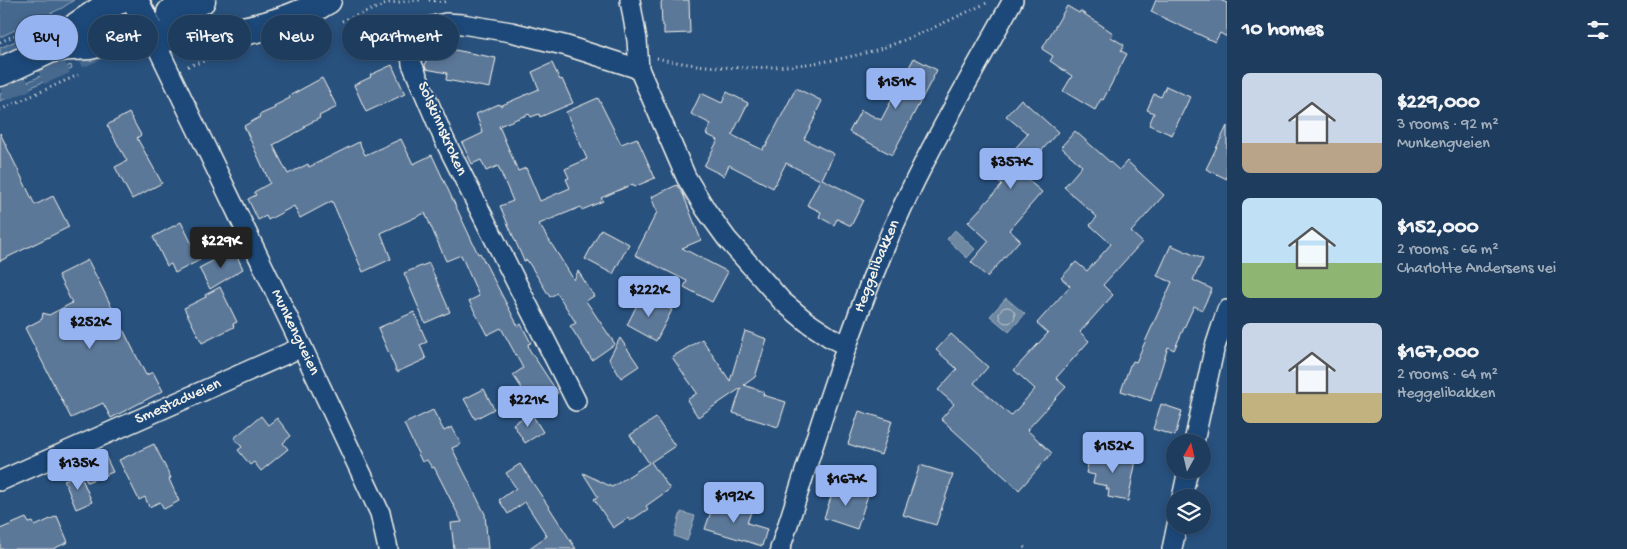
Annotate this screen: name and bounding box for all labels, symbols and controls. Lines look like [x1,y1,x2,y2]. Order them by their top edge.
chip: Buy [15,15,78,60]
chip: Rent [88,15,158,60]
chip: Filters [168,15,251,60]
chip: New [261,15,332,60]
chip: Apartment [342,15,459,60]
icon: filters [1584,16,1612,44]
text: 10 homes [1242,18,1323,43]
pin: $151K [861,68,931,110]
text: $151K [877,74,915,93]
street label: Solskinnskroken [412,79,470,179]
text: $229,000 [1397,91,1480,116]
icon: home [1282,93,1342,153]
text: 3 rooms · 92 m² [1397,116,1499,135]
text: Munkengveien [1397,135,1490,154]
pin: $357K [976,148,1046,190]
text: $357K [990,154,1032,173]
text: $152,000 [1397,216,1479,241]
street label: Heggelibakken [850,217,905,315]
icon: home [1282,218,1342,278]
pin: $229K [186,226,256,269]
text: $229K [201,233,241,252]
text: 2 rooms · 66 m² [1397,241,1498,260]
text: Charlotte Andersens vei [1397,260,1556,279]
pin: $222K [614,276,684,318]
text: $222K [629,282,669,301]
street label: Munkengveien [266,286,324,379]
pin: $252K [55,308,125,350]
text: $252K [70,314,110,333]
text: $167,000 [1397,341,1479,366]
icon: home [1282,343,1342,403]
text: 2 rooms · 64 m² [1397,366,1498,385]
street label: Smestadveien [132,374,225,429]
text: Heggelibakken [1397,385,1495,404]
pin: $221K [493,386,563,428]
text: $221K [509,392,547,411]
pin: $152K [1078,432,1148,474]
north arrow [1166,434,1211,479]
map controls [1166,434,1211,534]
text: $152K [1094,438,1132,457]
pin: $135K [43,448,113,491]
text: $135K [58,455,98,474]
pin: $167K [811,464,881,507]
text: $167K [827,471,865,490]
pin: $192K [699,482,769,524]
text: $192K [715,488,753,507]
button: layers [1166,489,1211,534]

